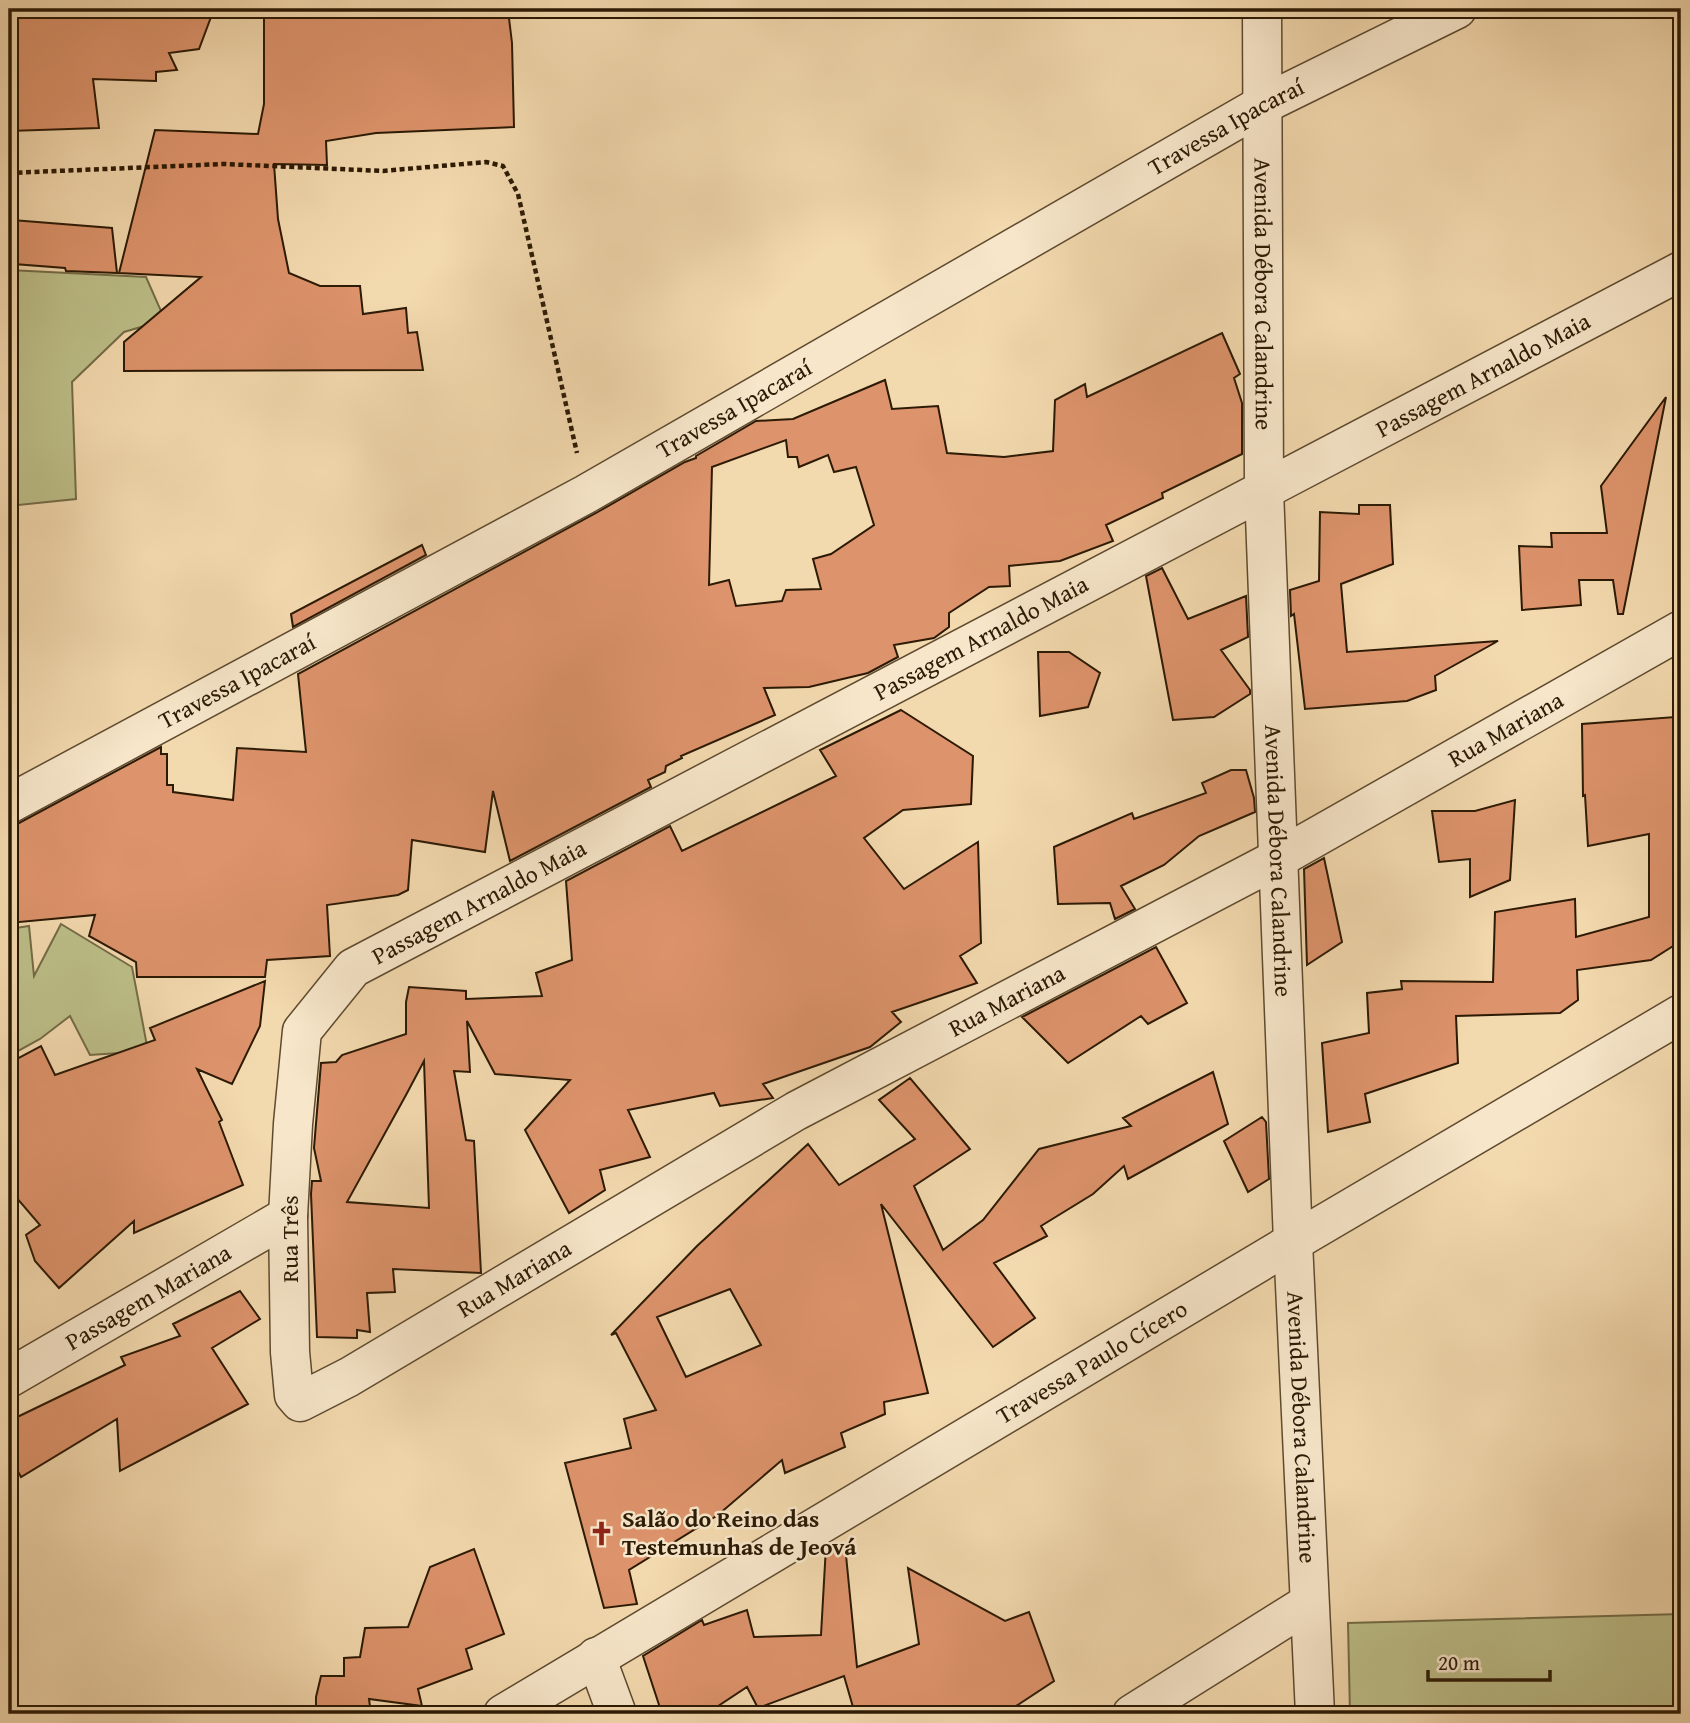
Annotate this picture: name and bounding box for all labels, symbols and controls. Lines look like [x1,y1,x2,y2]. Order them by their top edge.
street label: Travessa Ipacaraí [1141,68,1311,184]
street label: Avenida Débora Calandrine [1246,158,1282,430]
street label: Passagem Arnaldo Maia [1369,303,1597,446]
street label: Travessa Ipacaraí [650,349,819,467]
street label: Passagem Arnaldo Maia [867,566,1095,709]
street label: Travessa Ipacaraí [152,624,323,738]
street label: Rua Mariana [1442,682,1570,776]
street label: Avenida Débora Calandrine [1256,724,1302,998]
street label: Passagem Arnaldo Maia [365,830,593,973]
street label: Rua Mariana [942,955,1072,1045]
street label: Rua Três [272,1195,307,1283]
street label: Rua Mariana [450,1230,578,1326]
street label: Passagem Mariana [58,1234,238,1359]
street label: Avenida Débora Calandrine [1278,1290,1326,1564]
street label: Travessa Paulo Cícero [989,1291,1194,1433]
place label: Salão do Reino das Testemunhas de Jeová [622,1501,857,1564]
church icon: Salão do Reino das Testemunhas de Jeová [588,1519,616,1547]
scale bar [1428,1639,1550,1683]
text: 20 m [1438,1647,1480,1678]

